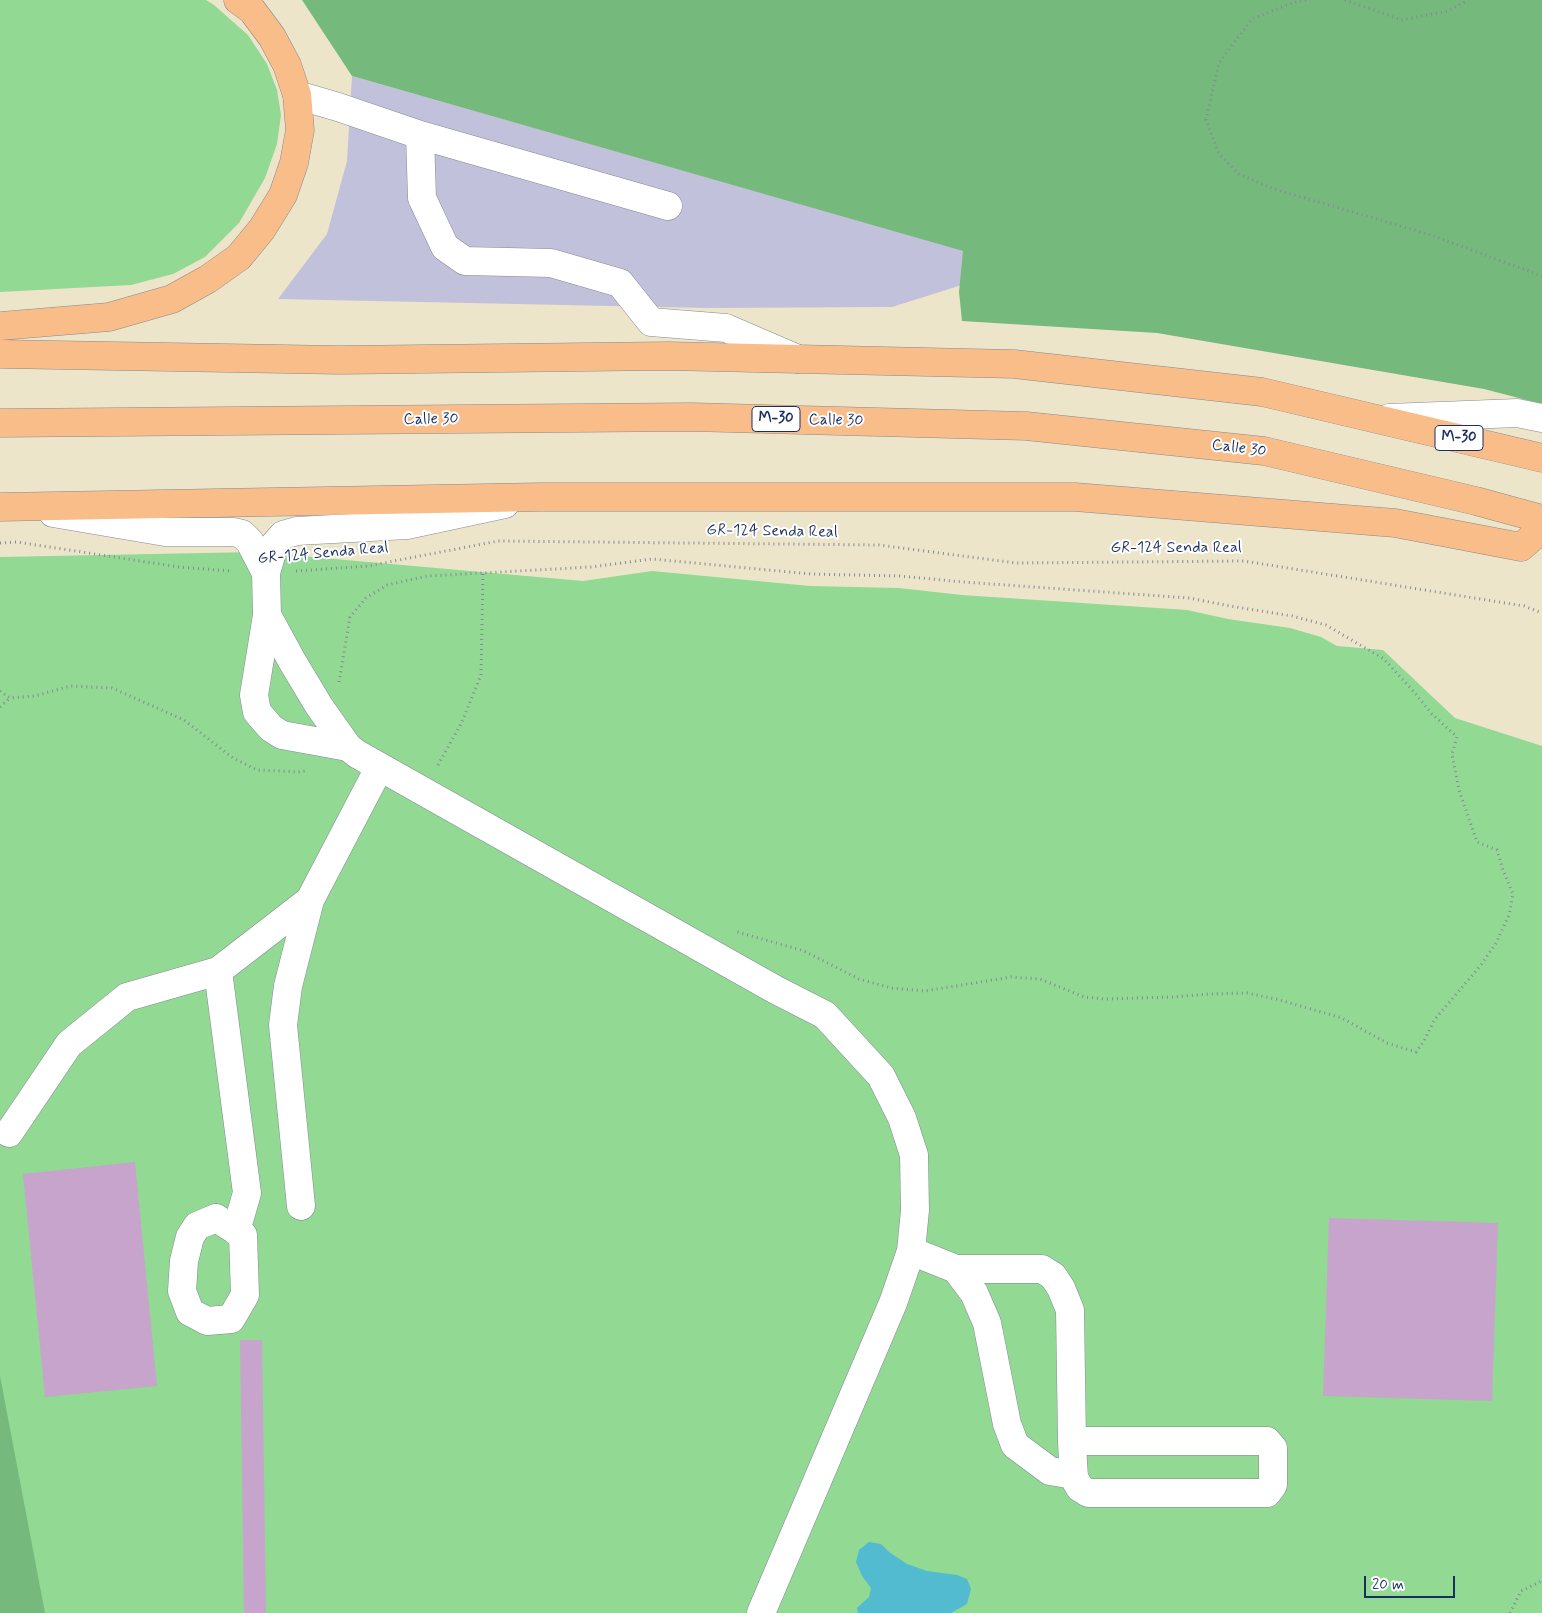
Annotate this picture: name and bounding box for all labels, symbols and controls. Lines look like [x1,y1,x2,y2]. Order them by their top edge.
road number: M-30 [752,406,800,432]
street label: Calle 30 [403,410,459,430]
street label: Calle 30 [808,411,864,431]
road number: M-30 [1435,426,1483,450]
street label: Calle 30 [1210,436,1268,462]
street label: GR-124 Senda Real [706,521,838,543]
street label: GR-124 Senda Real [257,539,389,569]
street label: GR-124 Senda Real [1110,539,1242,559]
scale bar [1367,1566,1458,1598]
text: 20 m [1372,1575,1404,1595]

